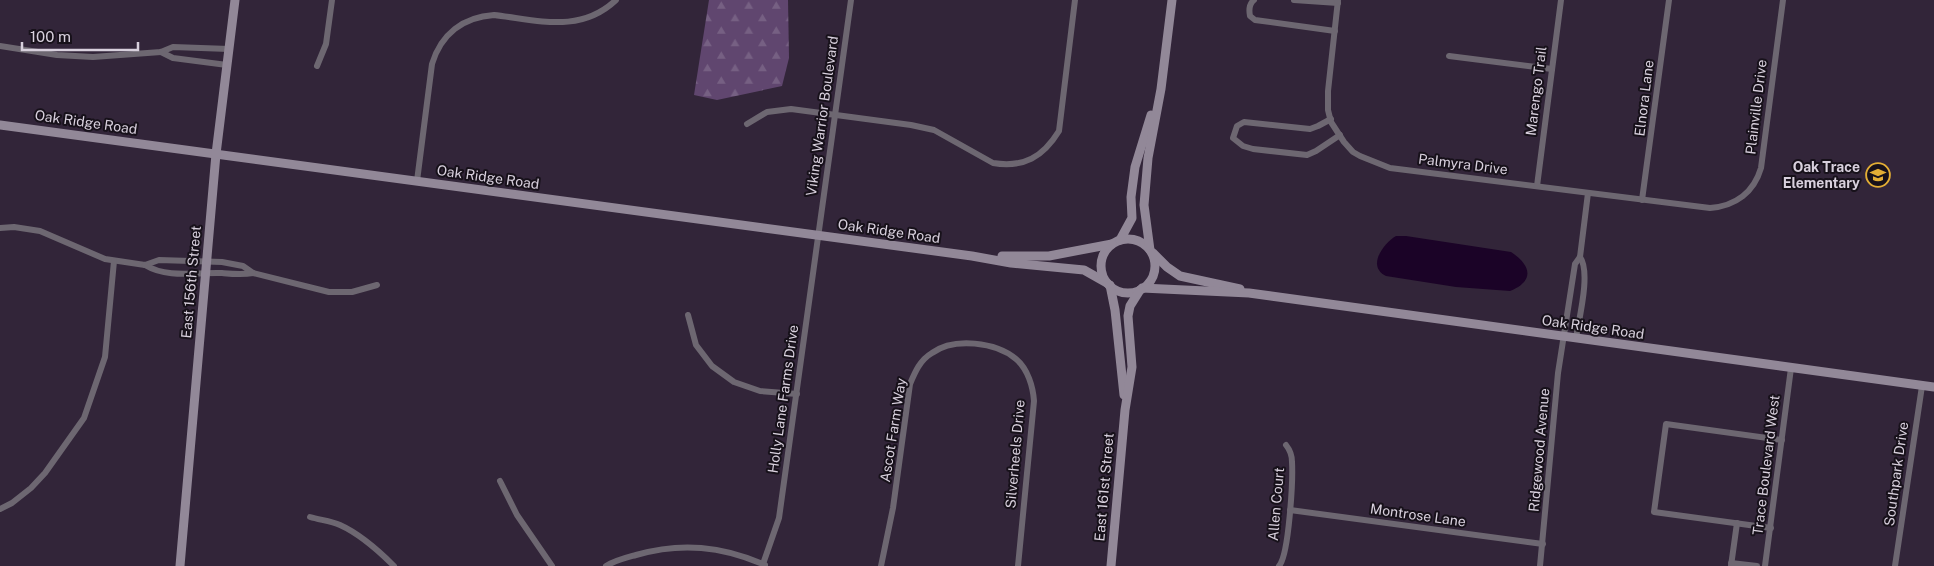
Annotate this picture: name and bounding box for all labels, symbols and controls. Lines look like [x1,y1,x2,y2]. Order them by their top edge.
scale bar [22,20,139,52]
text: 100 m [30,28,71,45]
street label: Viking Warrior Boulevard [803,35,841,197]
street label: Marengo Trail [1523,45,1549,137]
street label: Elnora Lane [1631,59,1657,137]
street label: Plainville Drive [1742,59,1770,155]
street label: Oak Ridge Road [34,107,138,137]
street label: Palmyra Drive [1417,151,1509,177]
place label: Oak Trace Elementary [1783,159,1860,191]
street label: Oak Ridge Road [436,162,540,192]
school or university icon: Oak Trace Elementary [1865,162,1891,188]
street label: Oak Ridge Road [837,216,941,246]
street label: East 156th Street [178,225,204,339]
street label: Oak Ridge Road [1541,312,1645,342]
street label: Holly Lane Farms Drive [765,324,801,474]
street label: Ascot Farm Way [877,376,909,483]
street label: Ridgewood Avenue [1526,388,1552,512]
street label: Trace Boulevard West [1749,394,1783,536]
street label: Silverheels Drive [1002,399,1028,509]
street label: Southpark Drive [1881,421,1911,527]
street label: East 161st Street [1091,432,1117,542]
street label: Allen Court [1265,467,1287,541]
street label: Montrose Lane [1369,500,1467,530]

